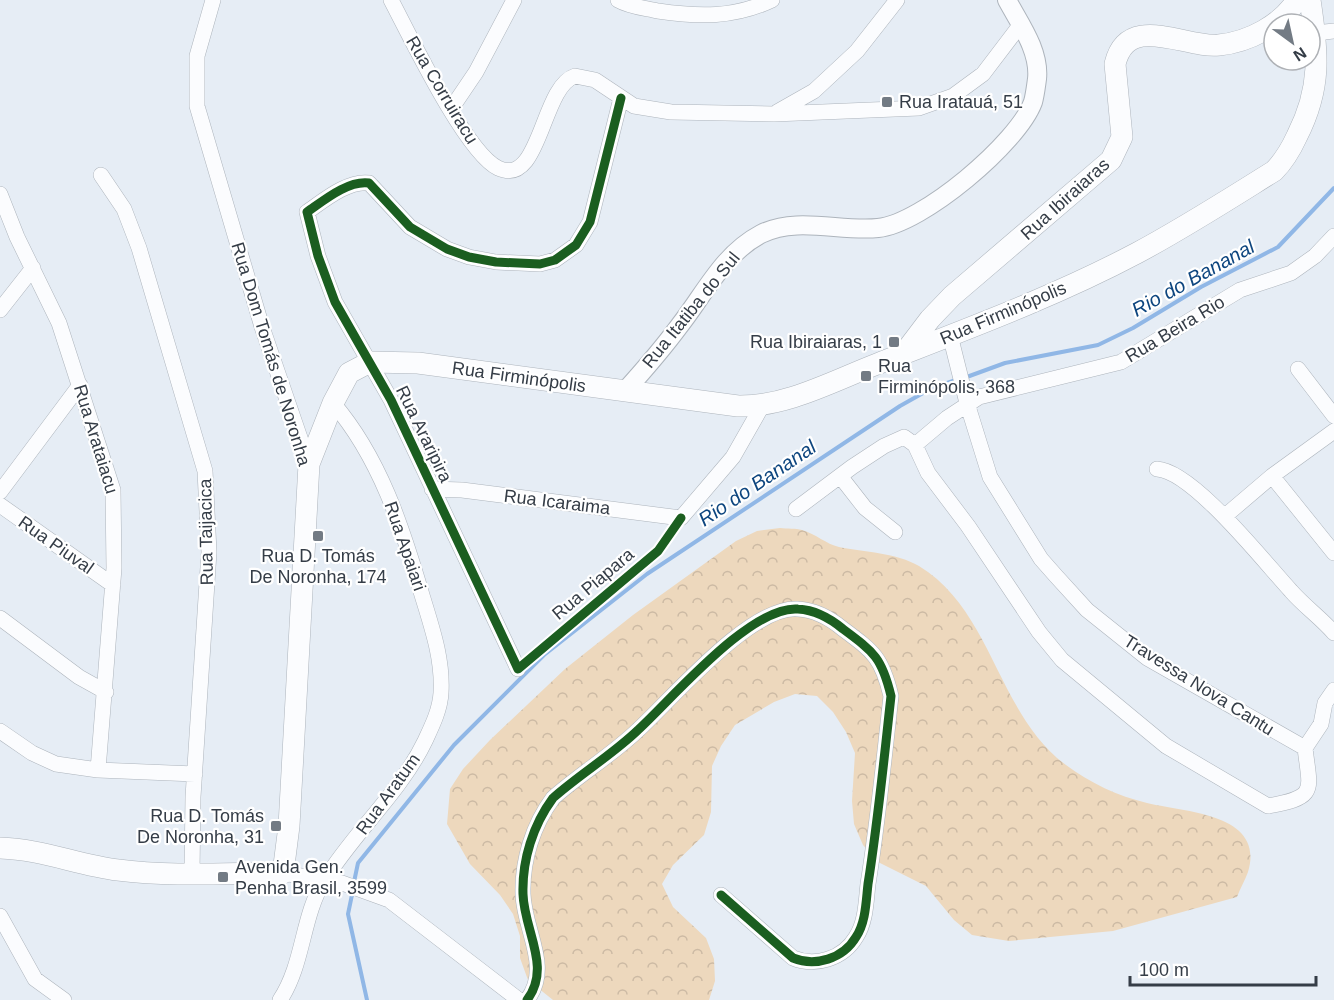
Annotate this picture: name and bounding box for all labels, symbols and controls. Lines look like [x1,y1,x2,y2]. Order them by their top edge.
north arrow [1262,12,1322,72]
street label: Rua Corruiracu [402,33,482,147]
text: N [1290,44,1309,64]
place label: Rua Iratauá, 51 [899,92,1023,112]
marker: Rua Iratauá, 51 [880,95,894,109]
street label: Rua Ibiraiaras [1017,154,1113,244]
water label: Rio do Bananal [1128,235,1259,321]
street label: Rua Dom Tomás de Noronha [227,240,315,469]
street label: Rua Itatiba do Sul [638,248,744,372]
street label: Rua Firminópolis [937,277,1069,349]
street label: Rua Beira Rio [1122,292,1228,366]
place label: Rua Ibiraiaras, 1 [750,332,882,352]
marker: Rua Ibiraiaras, 1 [887,335,901,349]
place label: Rua Firminópolis, 368 [878,356,1015,397]
street label: Rua Firminópolis [451,358,587,396]
marker: Rua Firminópolis, 368 [859,369,873,383]
street label: Rua Arataiacu [70,382,122,496]
street label: Rua Araripira [392,382,456,486]
water label: Rio do Bananal [694,435,820,530]
street label: Rua Taijacica [195,477,217,586]
street label: Rua Icaraima [503,486,612,519]
street label: Rua Apaiari [380,499,430,593]
street label: Rua Piuval [15,512,97,578]
marker: Rua D. Tomás De Noronha, 174 [311,529,325,543]
street label: Rua Piapara [548,544,639,624]
place label: Rua D. Tomás De Noronha, 174 [249,546,387,587]
street label: Travessa Nova Cantu [1120,631,1278,739]
street label: Rua Aratum [352,750,424,838]
place label: Rua D. Tomás De Noronha, 31 [137,806,264,847]
marker: Rua D. Tomás De Noronha, 31 [269,819,283,833]
place label: Avenida Gen. Penha Brasil, 3599 [235,857,387,898]
marker: Avenida Gen. Penha Brasil, 3599 [216,870,230,884]
scale bar [1130,949,1316,987]
text: 100 m [1139,960,1189,980]

